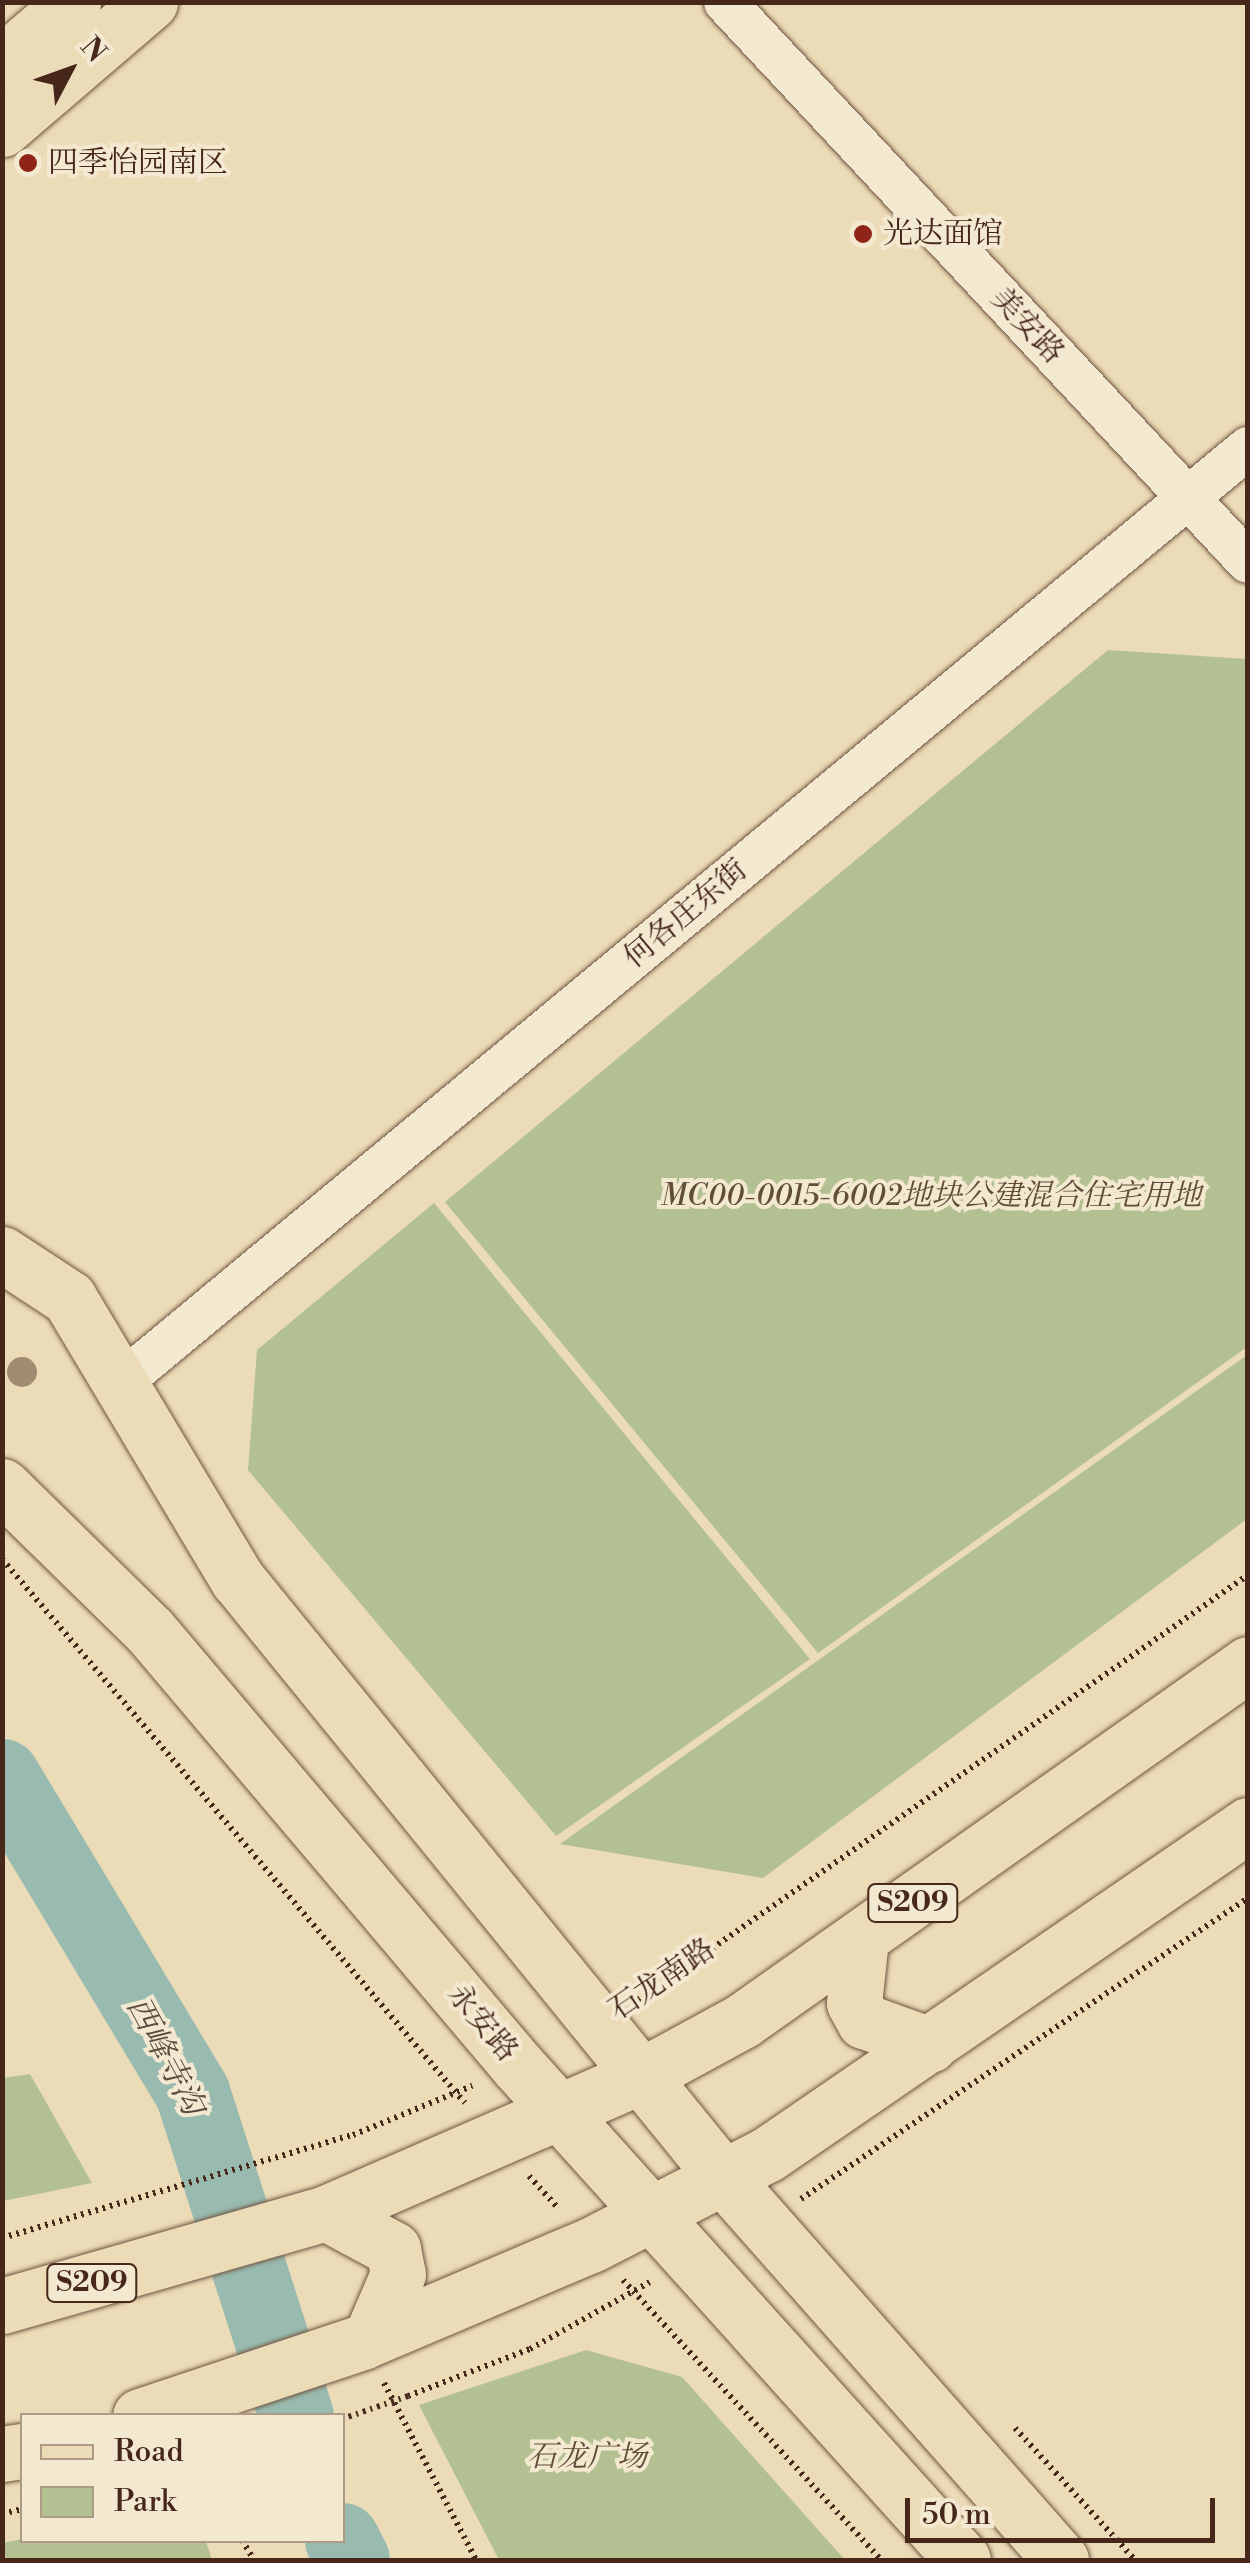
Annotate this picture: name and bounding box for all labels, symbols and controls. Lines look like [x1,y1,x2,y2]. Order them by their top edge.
north arrow [20,20,120,120]
text: N [73,30,113,70]
place label: 四季怡园南区 [48,145,228,181]
marker: 四季怡园南区 [17,152,39,174]
place label: 光达面馆 [883,216,1003,252]
marker: 光达面馆 [852,223,874,245]
street label: 美安路 [983,281,1071,371]
street label: 何各庄东街 [617,852,755,976]
park label: MC00-0015-6002地块公建混合住宅用地 [660,1178,1202,1214]
road number: S209 [866,1880,960,1926]
street label: 石龙南路 [602,1932,722,2028]
street label: 永安路 [439,1977,525,2069]
water label: 西峰寺沟 [118,1990,212,2122]
road number: S209 [44,2260,140,2306]
legend [20,2413,345,2543]
text: Road [114,2433,184,2471]
park label: 石龙广场 [527,2439,647,2475]
scale bar [910,2478,1220,2540]
text: Park [114,2483,176,2521]
text: 50 m [922,2496,991,2534]

